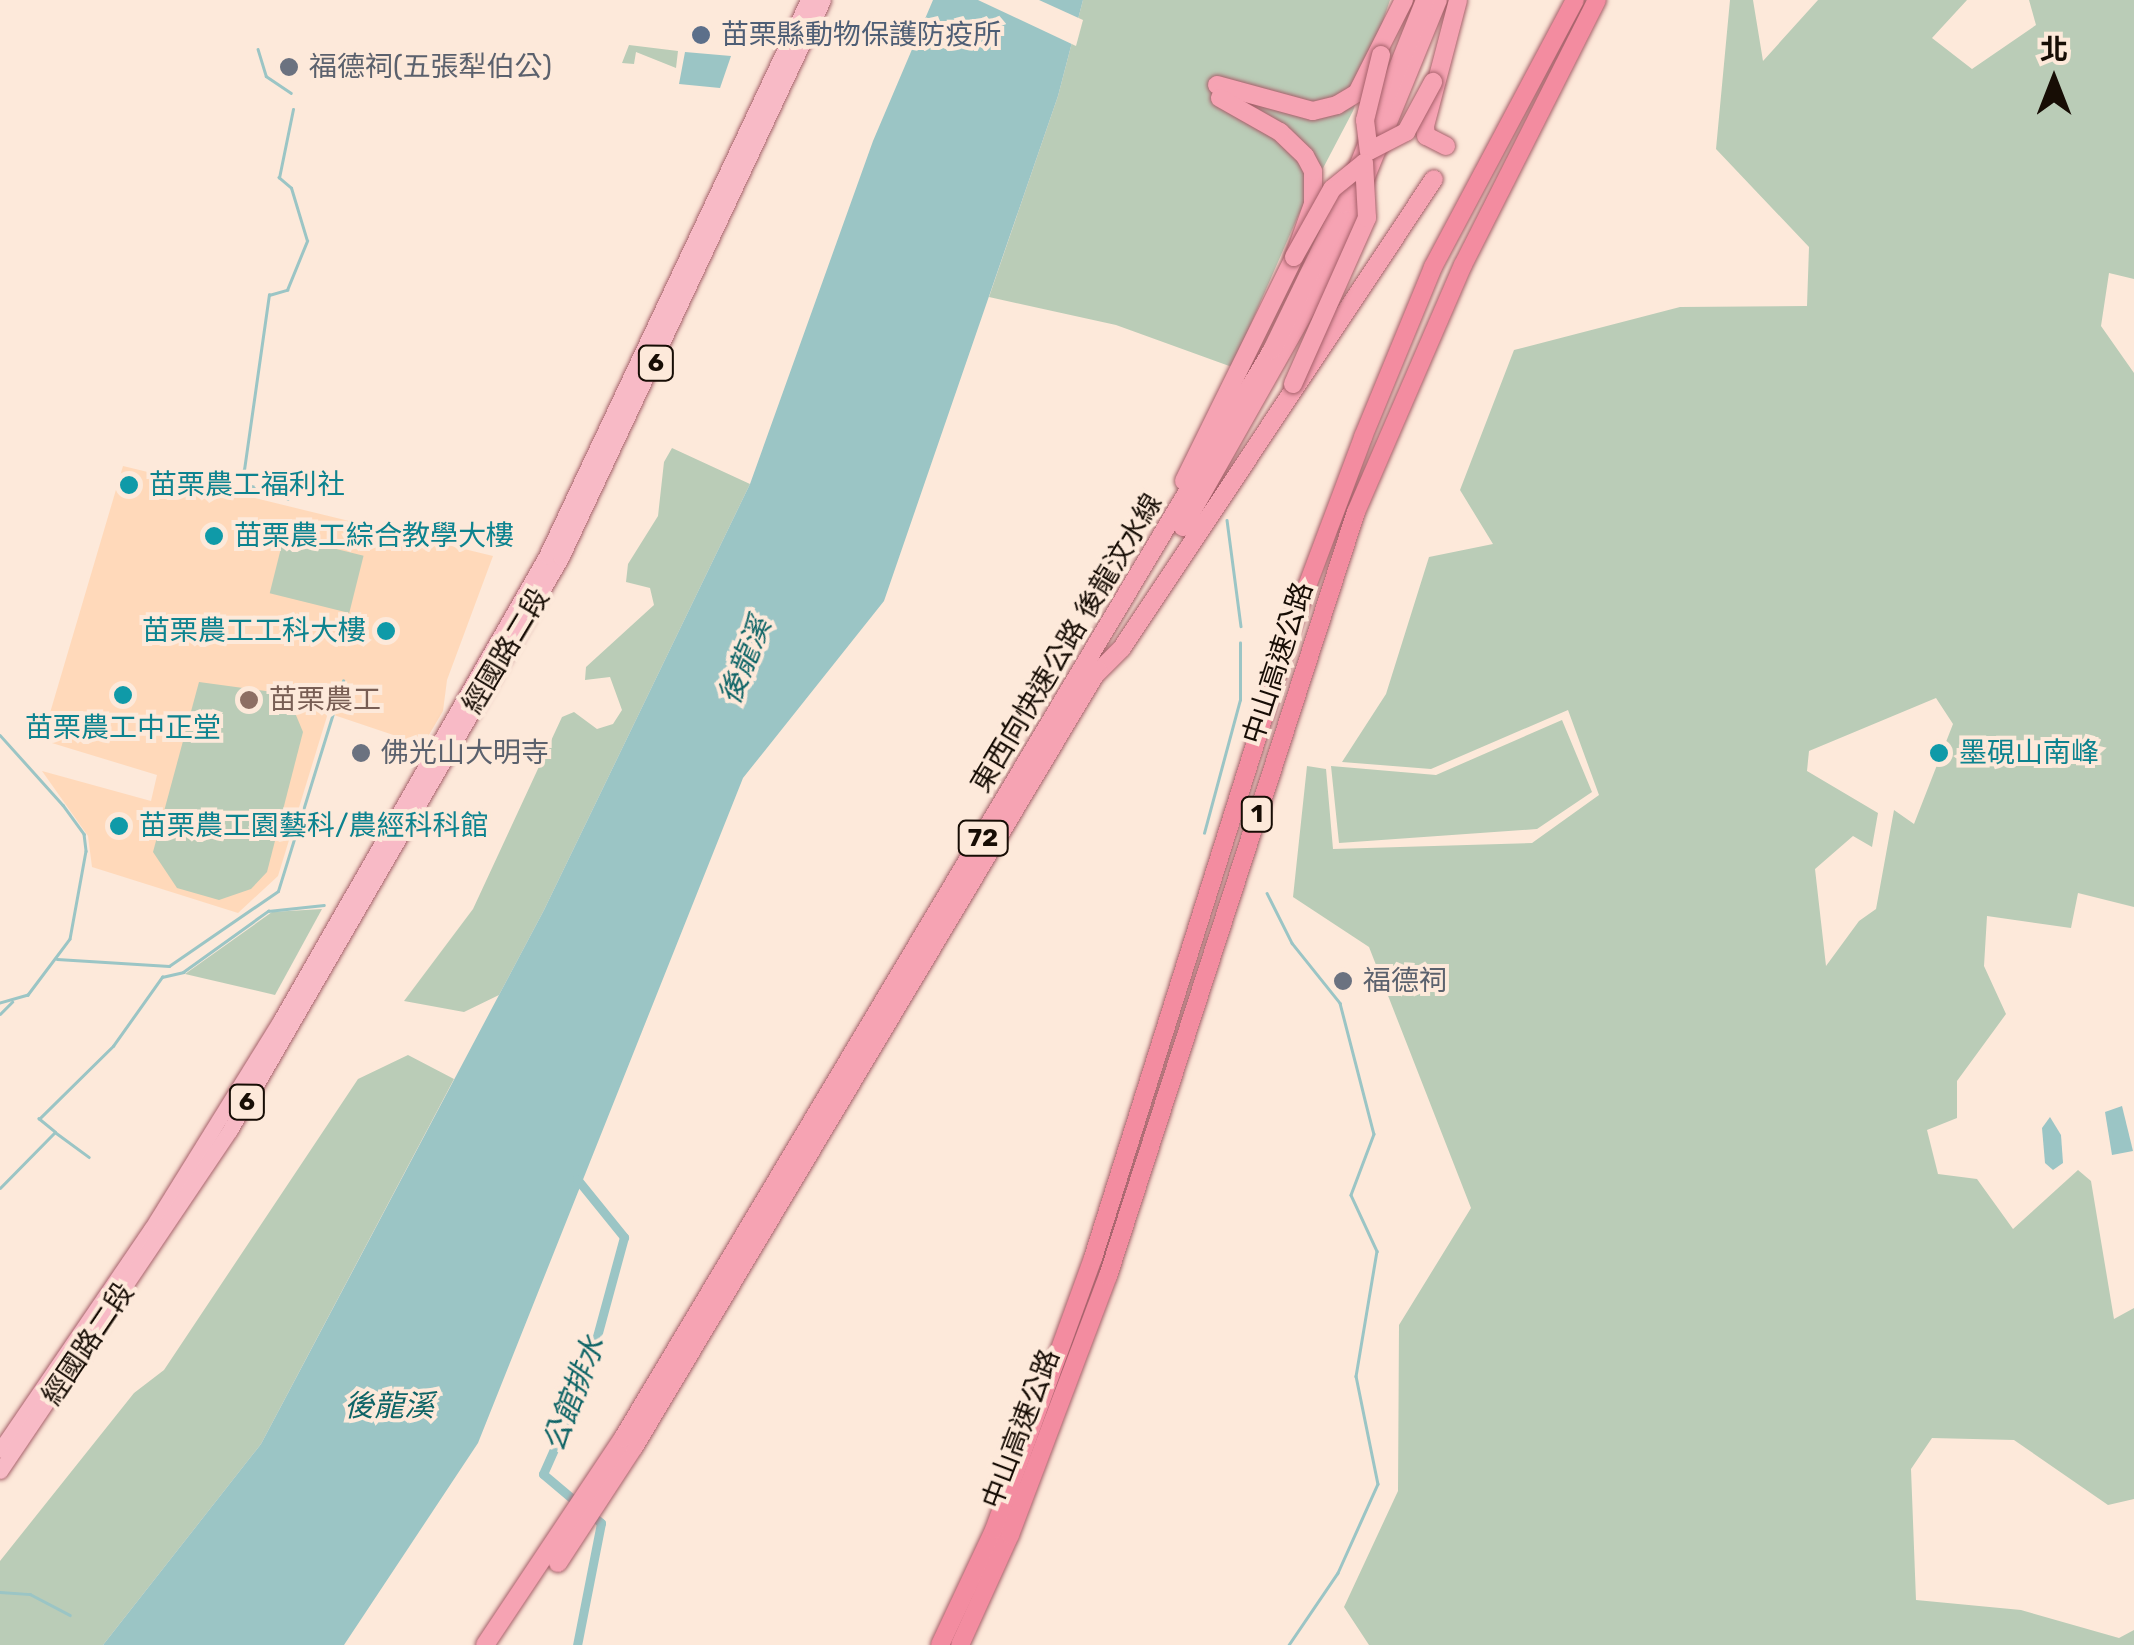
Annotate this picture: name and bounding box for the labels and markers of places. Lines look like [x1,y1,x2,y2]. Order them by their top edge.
place label: 苗栗縣動物保護防疫所 [721,18,1001,52]
marker: 苗栗縣動物保護防疫所 [690,24,712,46]
place label: 福德祠(五張犁伯公) [309,50,552,84]
marker: 福德祠(五張犁伯公) [278,56,300,78]
place label: 苗栗農工福利社 [149,468,345,502]
marker: 苗栗農工福利社 [118,474,140,496]
place label: 苗栗農工綜合教學大樓 [234,519,514,553]
marker: 苗栗農工綜合教學大樓 [203,525,225,547]
place label: 苗栗農工工科大樓 [142,614,366,648]
marker: 苗栗農工工科大樓 [375,620,397,642]
place label: 苗栗農工 [269,683,381,717]
marker: 苗栗農工中正堂 [112,684,134,706]
marker: 苗栗農工 [238,689,260,711]
place label: 苗栗農工中正堂 [25,711,221,745]
place label: 佛光山大明寺 [381,736,549,770]
place label: 墨硯山南峰 [1959,736,2099,770]
marker: 佛光山大明寺 [350,742,372,764]
marker: 墨硯山南峰 [1928,742,1950,764]
place label: 苗栗農工園藝科/農經科科館 [139,809,488,843]
marker: 苗栗農工園藝科/農經科科館 [108,815,130,837]
place label: 福德祠 [1363,964,1447,998]
marker: 福德祠 [1332,970,1354,992]

